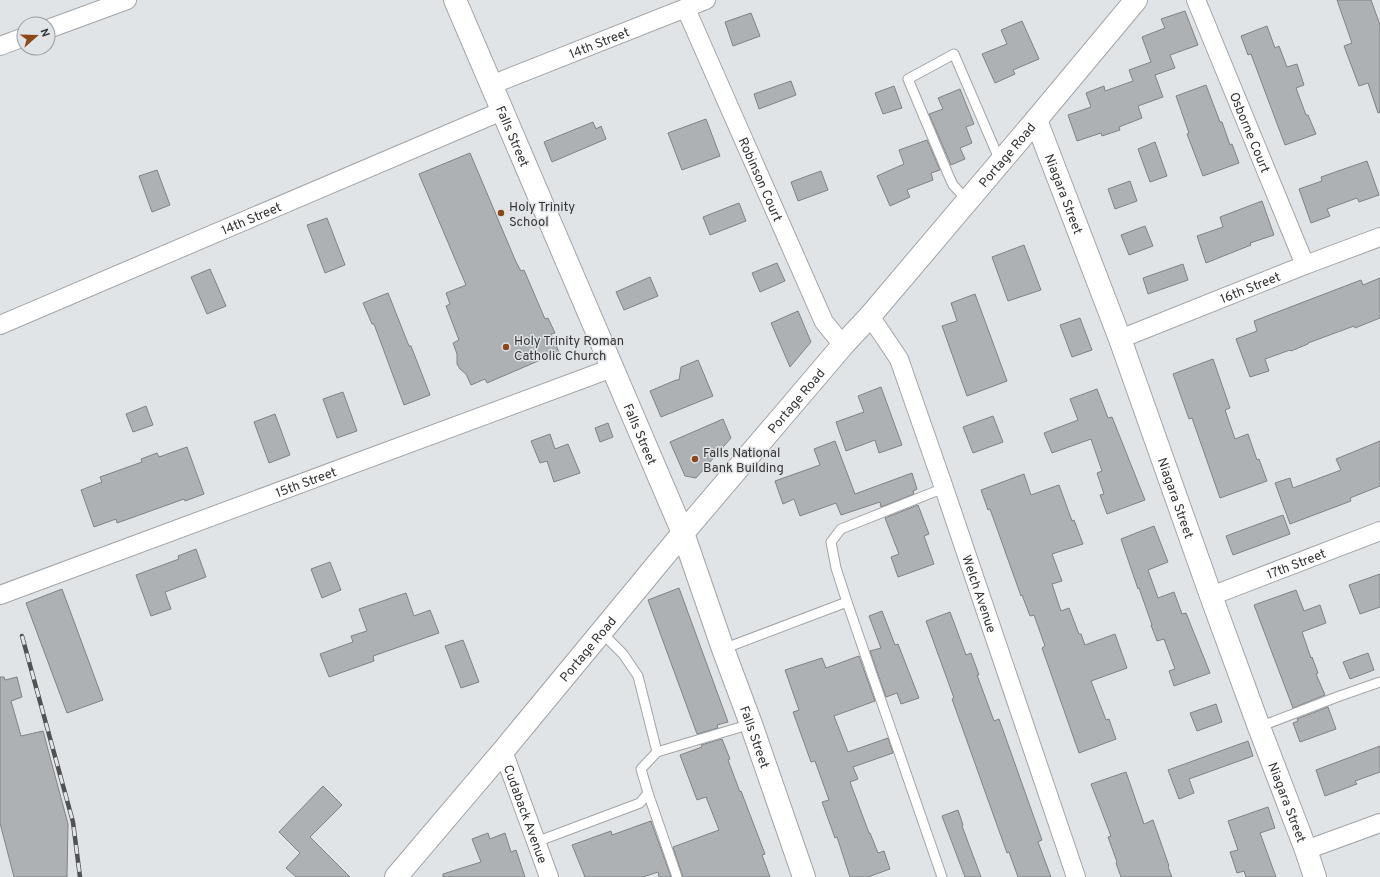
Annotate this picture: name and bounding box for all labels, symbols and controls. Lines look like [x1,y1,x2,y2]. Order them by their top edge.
north arrow [16,16,56,56]
street label: 14th Street [567,25,632,63]
text: N [37,27,52,39]
street label: Osborne Court [1225,90,1272,176]
street label: Falls Street [491,104,532,170]
street label: Portage Road [976,120,1040,192]
street label: Robinson Court [734,135,785,225]
street label: Niagara Street [1040,152,1085,237]
street label: 14th Street [220,200,284,240]
place label: Holy Trinity School [509,200,575,231]
marker: Holy Trinity School [496,208,506,218]
street label: 16th Street [1218,270,1283,308]
place label: Holy Trinity Roman Catholic Church [514,334,624,365]
marker: Holy Trinity Roman Catholic Church [501,342,511,352]
street label: Portage Road [765,366,829,437]
street label: Falls Street [619,402,659,468]
place label: Falls National Bank Building [703,446,784,477]
marker: Falls National Bank Building [690,454,700,464]
street label: Niagara Street [1153,456,1196,541]
street label: 15th Street [274,465,339,502]
street label: 17th Street [1265,547,1329,584]
street label: Welch Avenue [957,553,999,635]
street label: Portage Road [557,614,621,686]
street label: Falls Street [735,704,772,771]
street label: Niagara Street [1263,760,1308,845]
street label: Cudaback Avenue [499,763,549,866]

